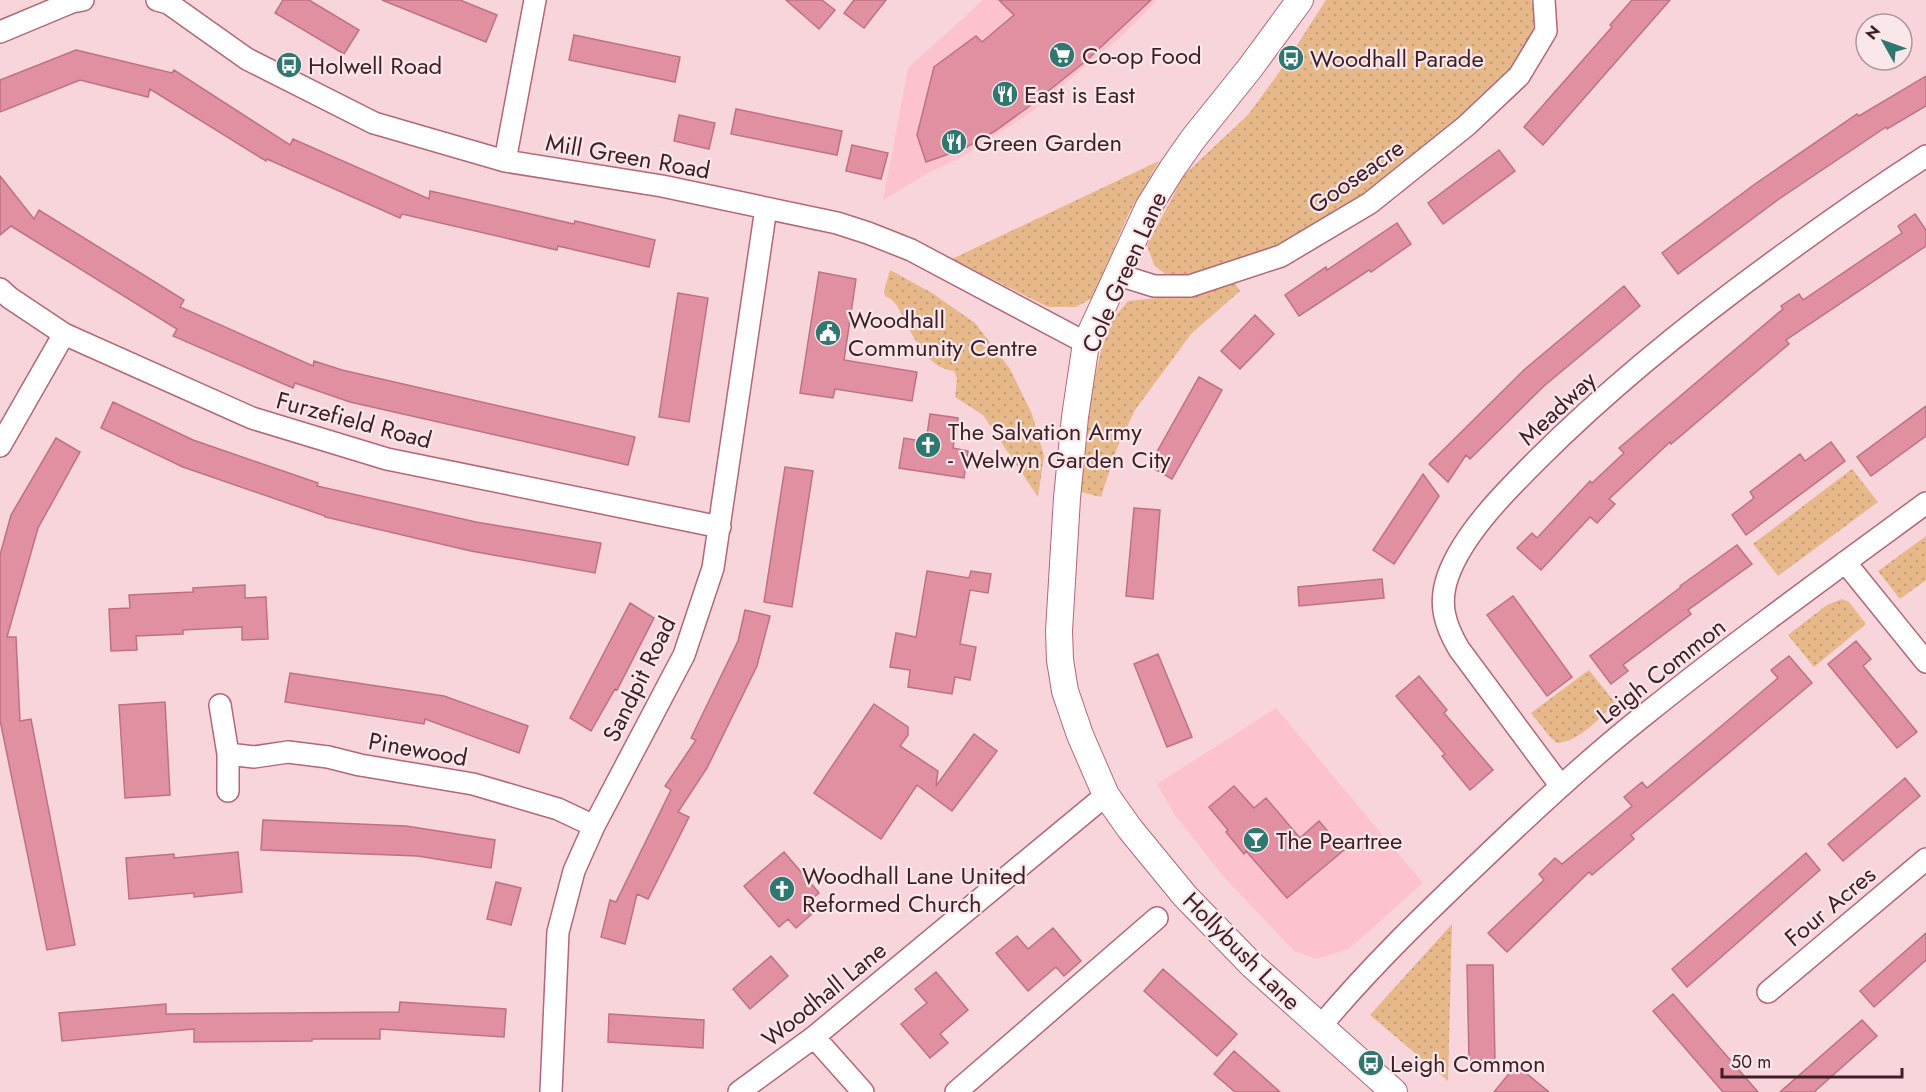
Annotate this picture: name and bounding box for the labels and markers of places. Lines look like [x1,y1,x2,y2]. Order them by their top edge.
place label: Co-op Food [1082,38,1202,73]
supermarket icon: Co-op Food [1047,40,1077,70]
place label: Woodhall Parade [1310,41,1484,76]
bus stop icon: Woodhall Parade [1276,43,1306,73]
place label: Holwell Road [308,48,442,83]
bus stop icon: Holwell Road [274,50,304,80]
place label: East is East [1024,77,1135,112]
restaurant icon: East is East [990,79,1020,109]
place label: Green Garden [974,125,1122,160]
restaurant icon: Green Garden [939,127,969,157]
place label: Woodhall Community Centre [848,302,1037,365]
public building icon: Woodhall Community Centre [813,318,843,348]
place label: The Salvation Army - Welwyn Garden City [948,414,1171,477]
church icon: The Salvation Army - Welwyn Garden City [913,430,943,460]
place label: The Peartree [1276,823,1402,858]
bar icon: The Peartree [1241,825,1271,855]
place label: Woodhall Lane United Reformed Church [802,858,1026,921]
church icon: Woodhall Lane United Reformed Church [767,874,797,904]
place label: Leigh Common [1390,1046,1546,1081]
bus stop icon: Leigh Common [1356,1048,1386,1078]

